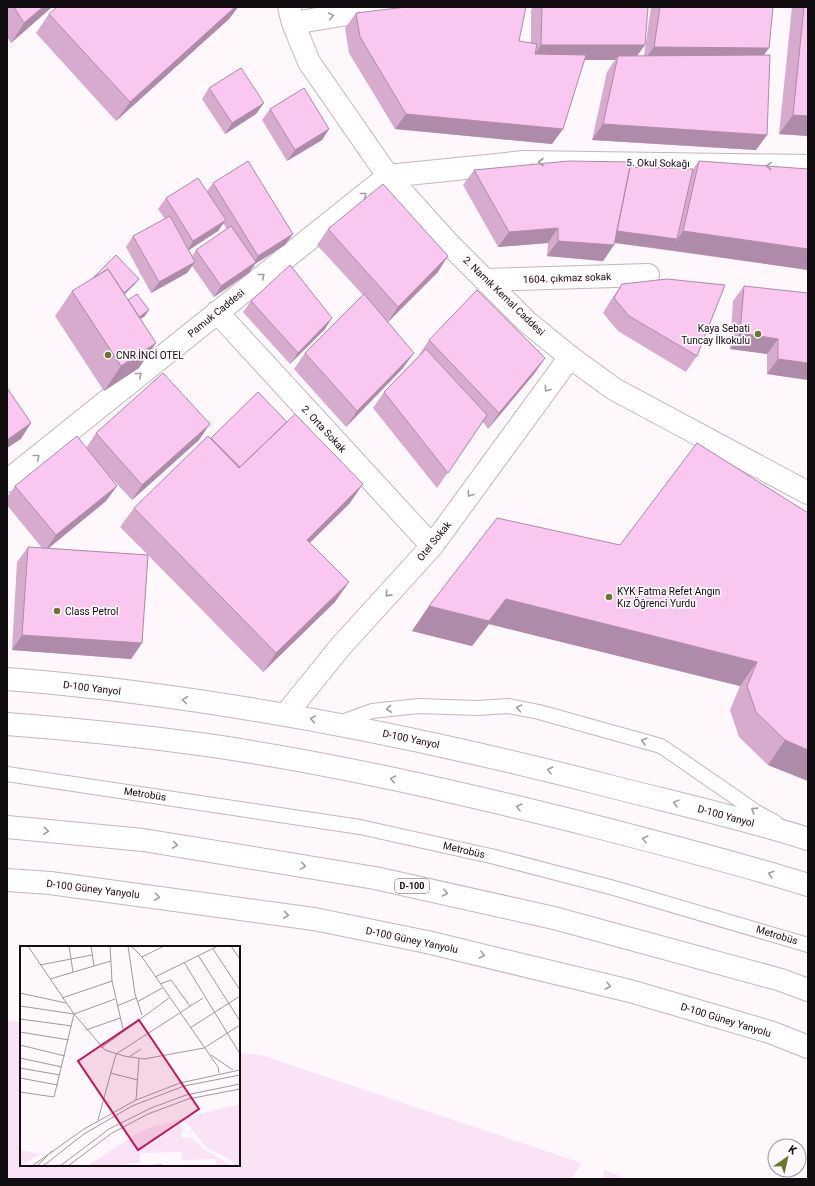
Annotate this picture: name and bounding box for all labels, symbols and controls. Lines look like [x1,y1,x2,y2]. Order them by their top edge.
one-way arrow [328,12,334,21]
street label: 5. Okul Sokağı [626,157,690,169]
one-way arrow [538,158,544,167]
one-way arrow [766,161,772,170]
one-way arrow [359,193,366,200]
street label: 2. Namık Kemal Caddesi [461,254,547,338]
street label: 1604. çıkmaz sokak [523,271,612,285]
one-way arrow [257,274,265,281]
street label: Pamuk Caddesi [185,287,247,339]
place label: Kaya Sebati Tuncay İlkokulu [681,323,750,346]
marker: Kaya Sebati Tuncay İlkokulu [753,329,763,339]
place label: CNR İNCİ OTEL [116,349,184,361]
marker: CNR İNCİ OTEL [103,350,113,360]
one-way arrow [134,373,141,380]
one-way arrow [545,384,552,391]
street label: 2. Orta Sokak [300,403,349,455]
one-way arrow [33,454,40,461]
one-way arrow [468,489,475,496]
street label: Otel Sokak [415,518,454,563]
place label: KYK Fatma Refet Angın Kız Öğrenci Yurdu [617,586,720,609]
one-way arrow [386,589,393,597]
marker: KYK Fatma Refet Angın Kız Öğrenci Yurdu [604,592,614,602]
marker: Class Petrol [52,606,62,616]
place label: Class Petrol [65,606,118,617]
street label: D-100 Yanyol [63,679,121,697]
one-way arrow [182,696,188,705]
one-way arrow [515,704,522,713]
one-way arrow [386,705,392,714]
one-way arrow [310,715,317,724]
street label: D-100 Yanyol [381,728,441,750]
one-way arrow [641,737,648,746]
one-way arrow [547,767,553,775]
one-way arrow [389,776,396,784]
street label: Metrobüs [123,785,167,803]
one-way arrow [673,799,680,808]
street label: D-100 Yanyol [697,803,755,829]
one-way arrow [516,804,523,812]
one-way arrow [751,807,758,815]
one-way arrow [43,826,49,835]
one-way arrow [642,836,649,844]
one-way arrow [172,840,178,849]
street label: Metrobüs [442,840,486,860]
one-way arrow [300,861,306,869]
one-way arrow [767,870,774,879]
street label: D-100 Güney Yanyolu [46,878,140,900]
road number: D-100 [395,879,429,893]
one-way arrow [441,889,448,897]
one-way arrow [154,892,160,901]
one-way arrow [283,910,289,919]
street label: Metrobüs [755,924,799,946]
street label: D-100 Güney Yanyolu [365,925,459,955]
inset map [20,946,240,1166]
one-way arrow [478,950,485,959]
one-way arrow [604,981,611,990]
street label: D-100 Güney Yanyolu [679,1001,773,1039]
north arrow [767,1138,807,1178]
text: K [786,1143,800,1158]

